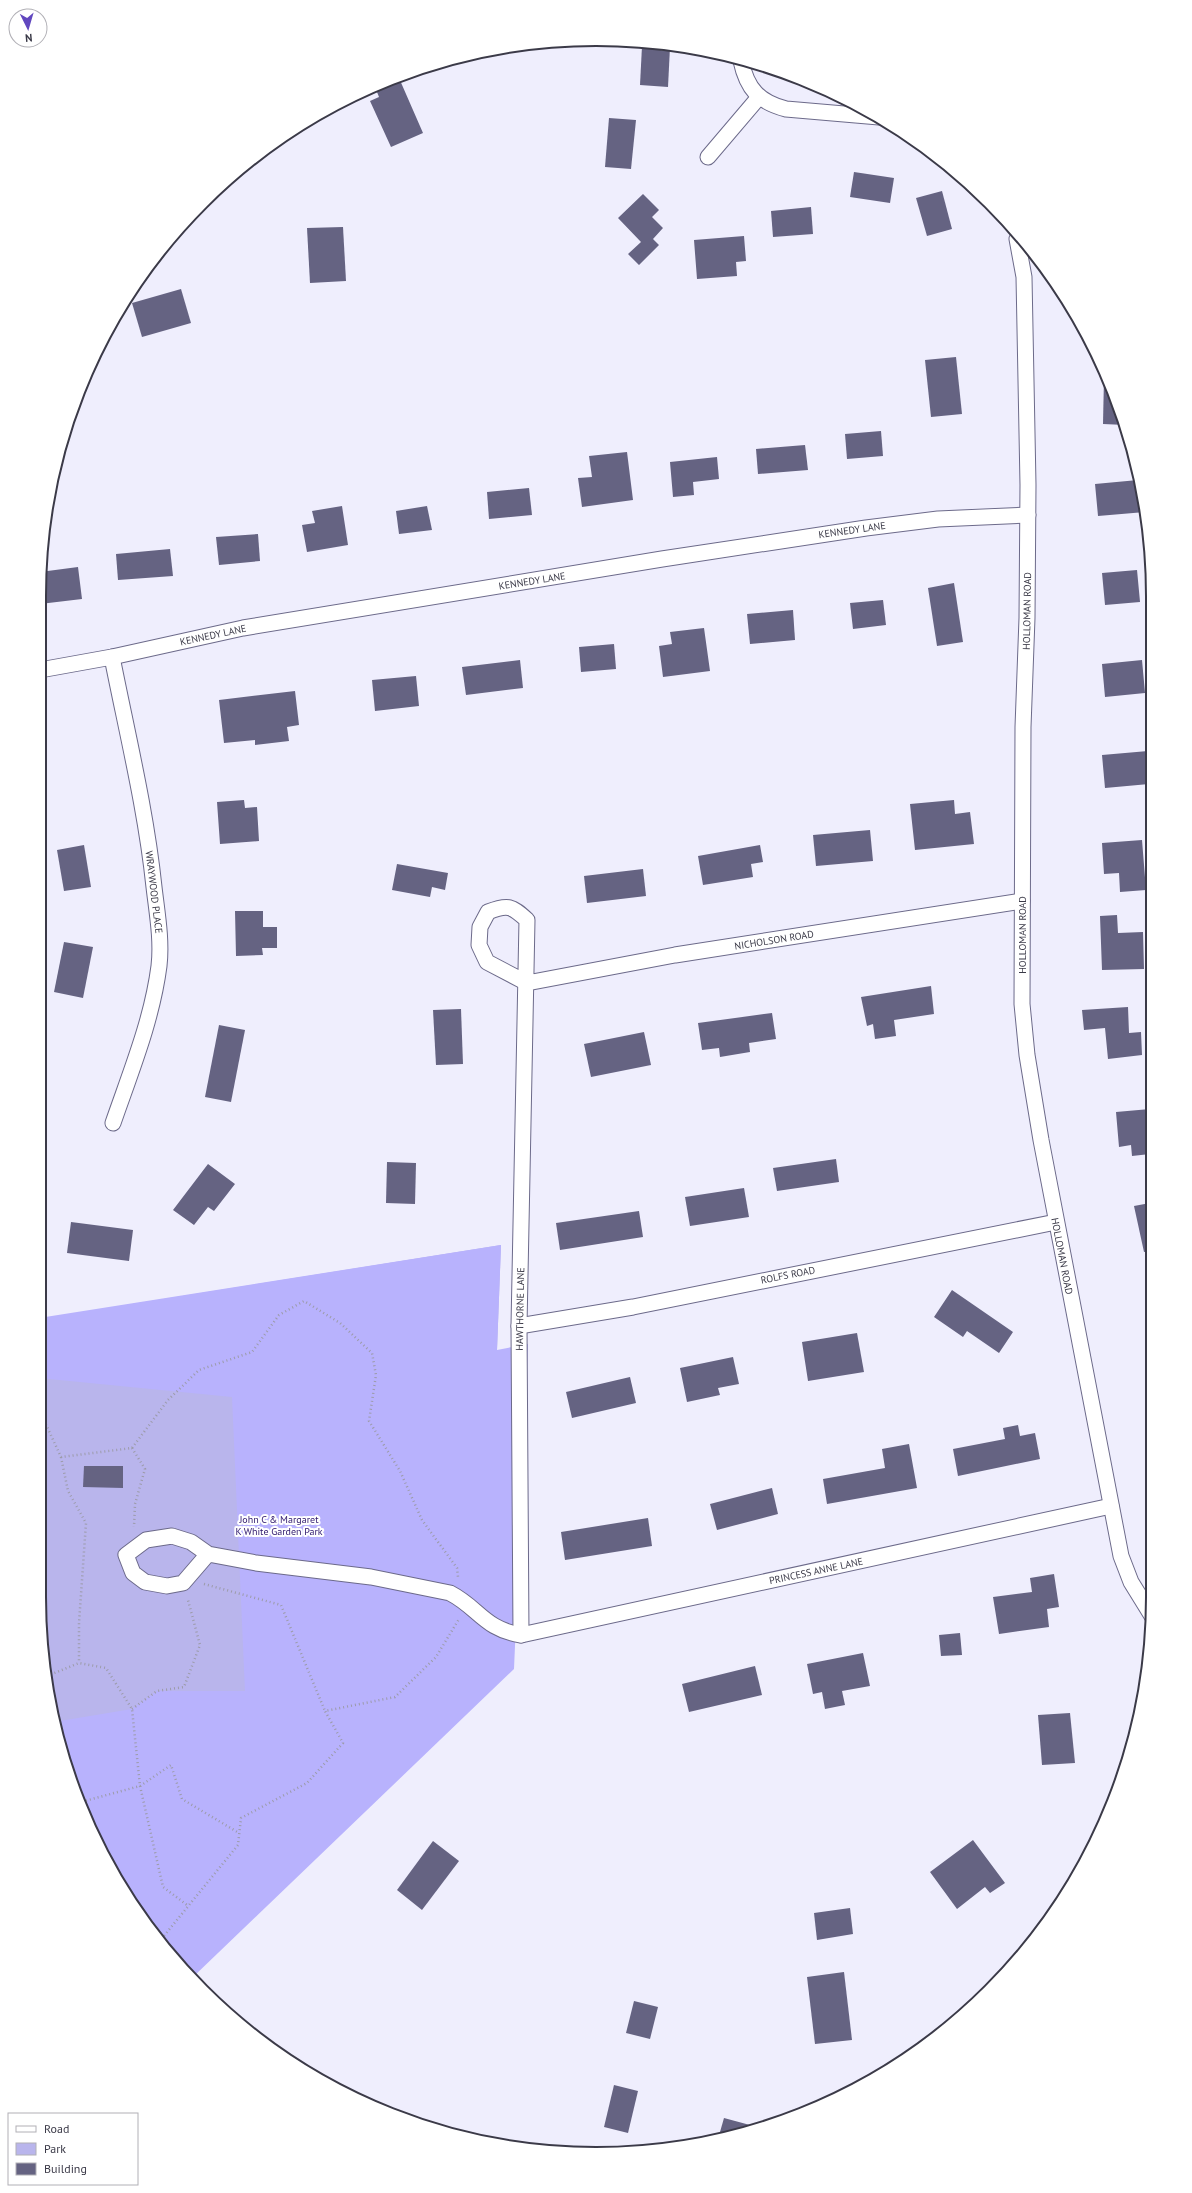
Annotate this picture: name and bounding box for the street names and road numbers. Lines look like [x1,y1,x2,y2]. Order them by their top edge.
street label: KENNEDY LANE [818,519,886,541]
street label: KENNEDY LANE [498,569,566,593]
street label: HOLLOMAN ROAD [1020,572,1034,650]
street label: KENNEDY LANE [179,622,247,648]
street label: WRAYWOOD PLACE [142,850,166,934]
street label: HOLLOMAN ROAD [1016,896,1029,974]
street label: NICHOLSON ROAD [733,927,815,953]
street label: HOLLOMAN ROAD [1048,1217,1076,1295]
street label: ROLFS ROAD [760,1263,816,1287]
street label: HAWTHORNE LANE [513,1267,527,1351]
street label: PRINCESS ANNE LANE [768,1555,864,1587]

